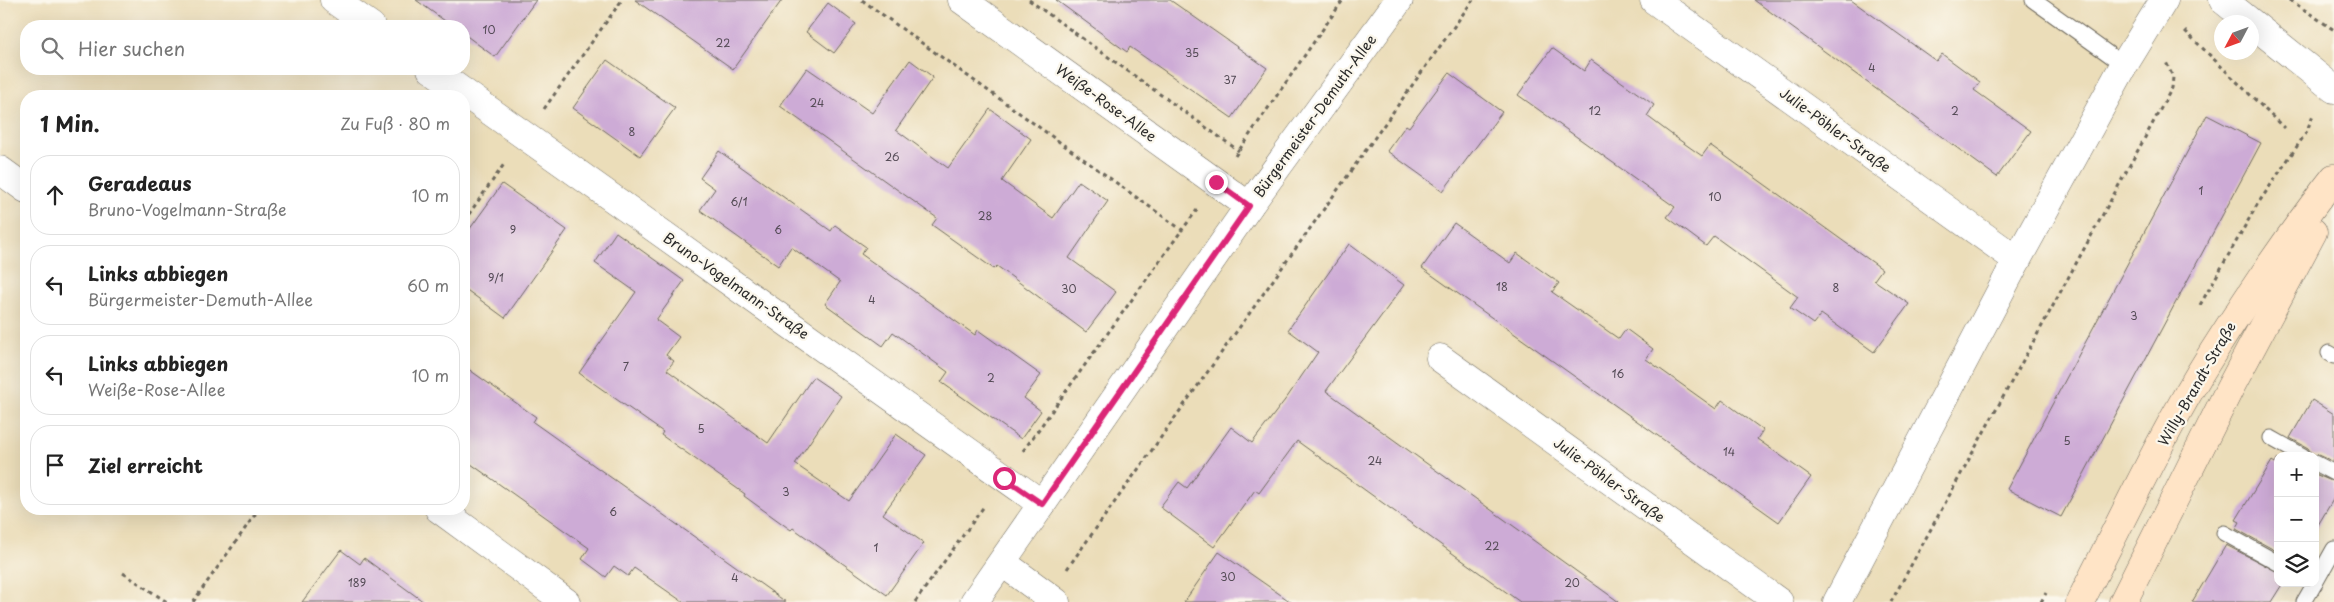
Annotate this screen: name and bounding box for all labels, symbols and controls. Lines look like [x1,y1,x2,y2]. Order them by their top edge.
north arrow [2214,15,2259,60]
search box [20,20,470,75]
house number: 10 [483,21,495,38]
street label: Bürgermeister-Demuth-Allee [1248,30,1381,201]
icon: search [38,34,66,62]
text: Hier suchen [78,34,185,62]
house number: 22 [716,34,730,51]
house number: 35 [1185,44,1199,61]
street label: Weiße-Rose-Allee [1051,59,1161,147]
house number: 4 [1868,59,1876,76]
house number: 37 [1224,71,1237,88]
street label: Julie-Pöhler-Straße [1775,82,1895,177]
house number: 24 [810,94,824,111]
house number: 12 [1589,102,1602,119]
house number: 2 [1951,102,1959,119]
text: 1 Min. [40,107,100,139]
text: Zu Fuß · 80 m [340,111,450,135]
house number: 8 [629,123,636,140]
house number: 26 [884,148,900,165]
text: Geradeaus [88,169,192,197]
route end [1205,171,1228,194]
icon: ahead [41,181,69,209]
house number: 1 [2199,182,2204,199]
text: 10 m [412,183,449,207]
house number: 10 [1709,188,1721,205]
house number: 6/1 [730,193,748,210]
text: Bruno-Vogelmann-Straße [88,197,286,221]
house number: 28 [978,207,992,224]
house number: 9 [510,221,516,238]
house number: 6 [774,221,782,238]
street label: Bruno-Vogelmann-Straße [659,227,813,344]
text: Links abbiegen [88,259,228,287]
house number: 9/1 [488,269,504,286]
icon: left [41,271,69,299]
text: 60 m [407,273,449,297]
house number: 18 [1496,278,1508,295]
house number: 8 [1833,279,1840,296]
house number: 30 [1061,280,1077,297]
text: Bürgermeister-Demuth-Allee [88,287,313,311]
house number: 4 [868,291,876,308]
house number: 3 [2130,307,2138,324]
street label: Willy-Brandt-Straße [2152,318,2241,450]
text: Links abbiegen [88,349,228,377]
house number: 7 [623,358,629,375]
icon: left [41,361,69,389]
text: 10 m [412,363,449,387]
house number: 16 [1612,365,1625,382]
house number: 2 [987,369,995,386]
text: Weiße-Rose-Allee [88,377,225,401]
house number: 5 [697,420,705,437]
street label: Julie-Pöhler-Straße [1549,432,1669,527]
house number: 5 [2063,432,2071,449]
house number: 14 [1723,443,1735,460]
icon: arrive [41,451,69,479]
text: Ziel erreicht [88,451,203,479]
house number: 24 [1368,452,1382,469]
map controls [2274,452,2319,587]
button: + [2274,452,2319,497]
route start [993,467,1016,490]
house number: 3 [782,483,790,500]
button: − [2274,497,2319,542]
house number: 6 [609,503,617,520]
house number: 22 [1485,537,1499,554]
house number: 1 [874,539,879,556]
button: layers [2274,542,2319,587]
house number: 30 [1220,568,1236,585]
house number: 4 [731,569,739,586]
house number: 189 [348,574,366,591]
house number: 20 [1564,574,1580,591]

